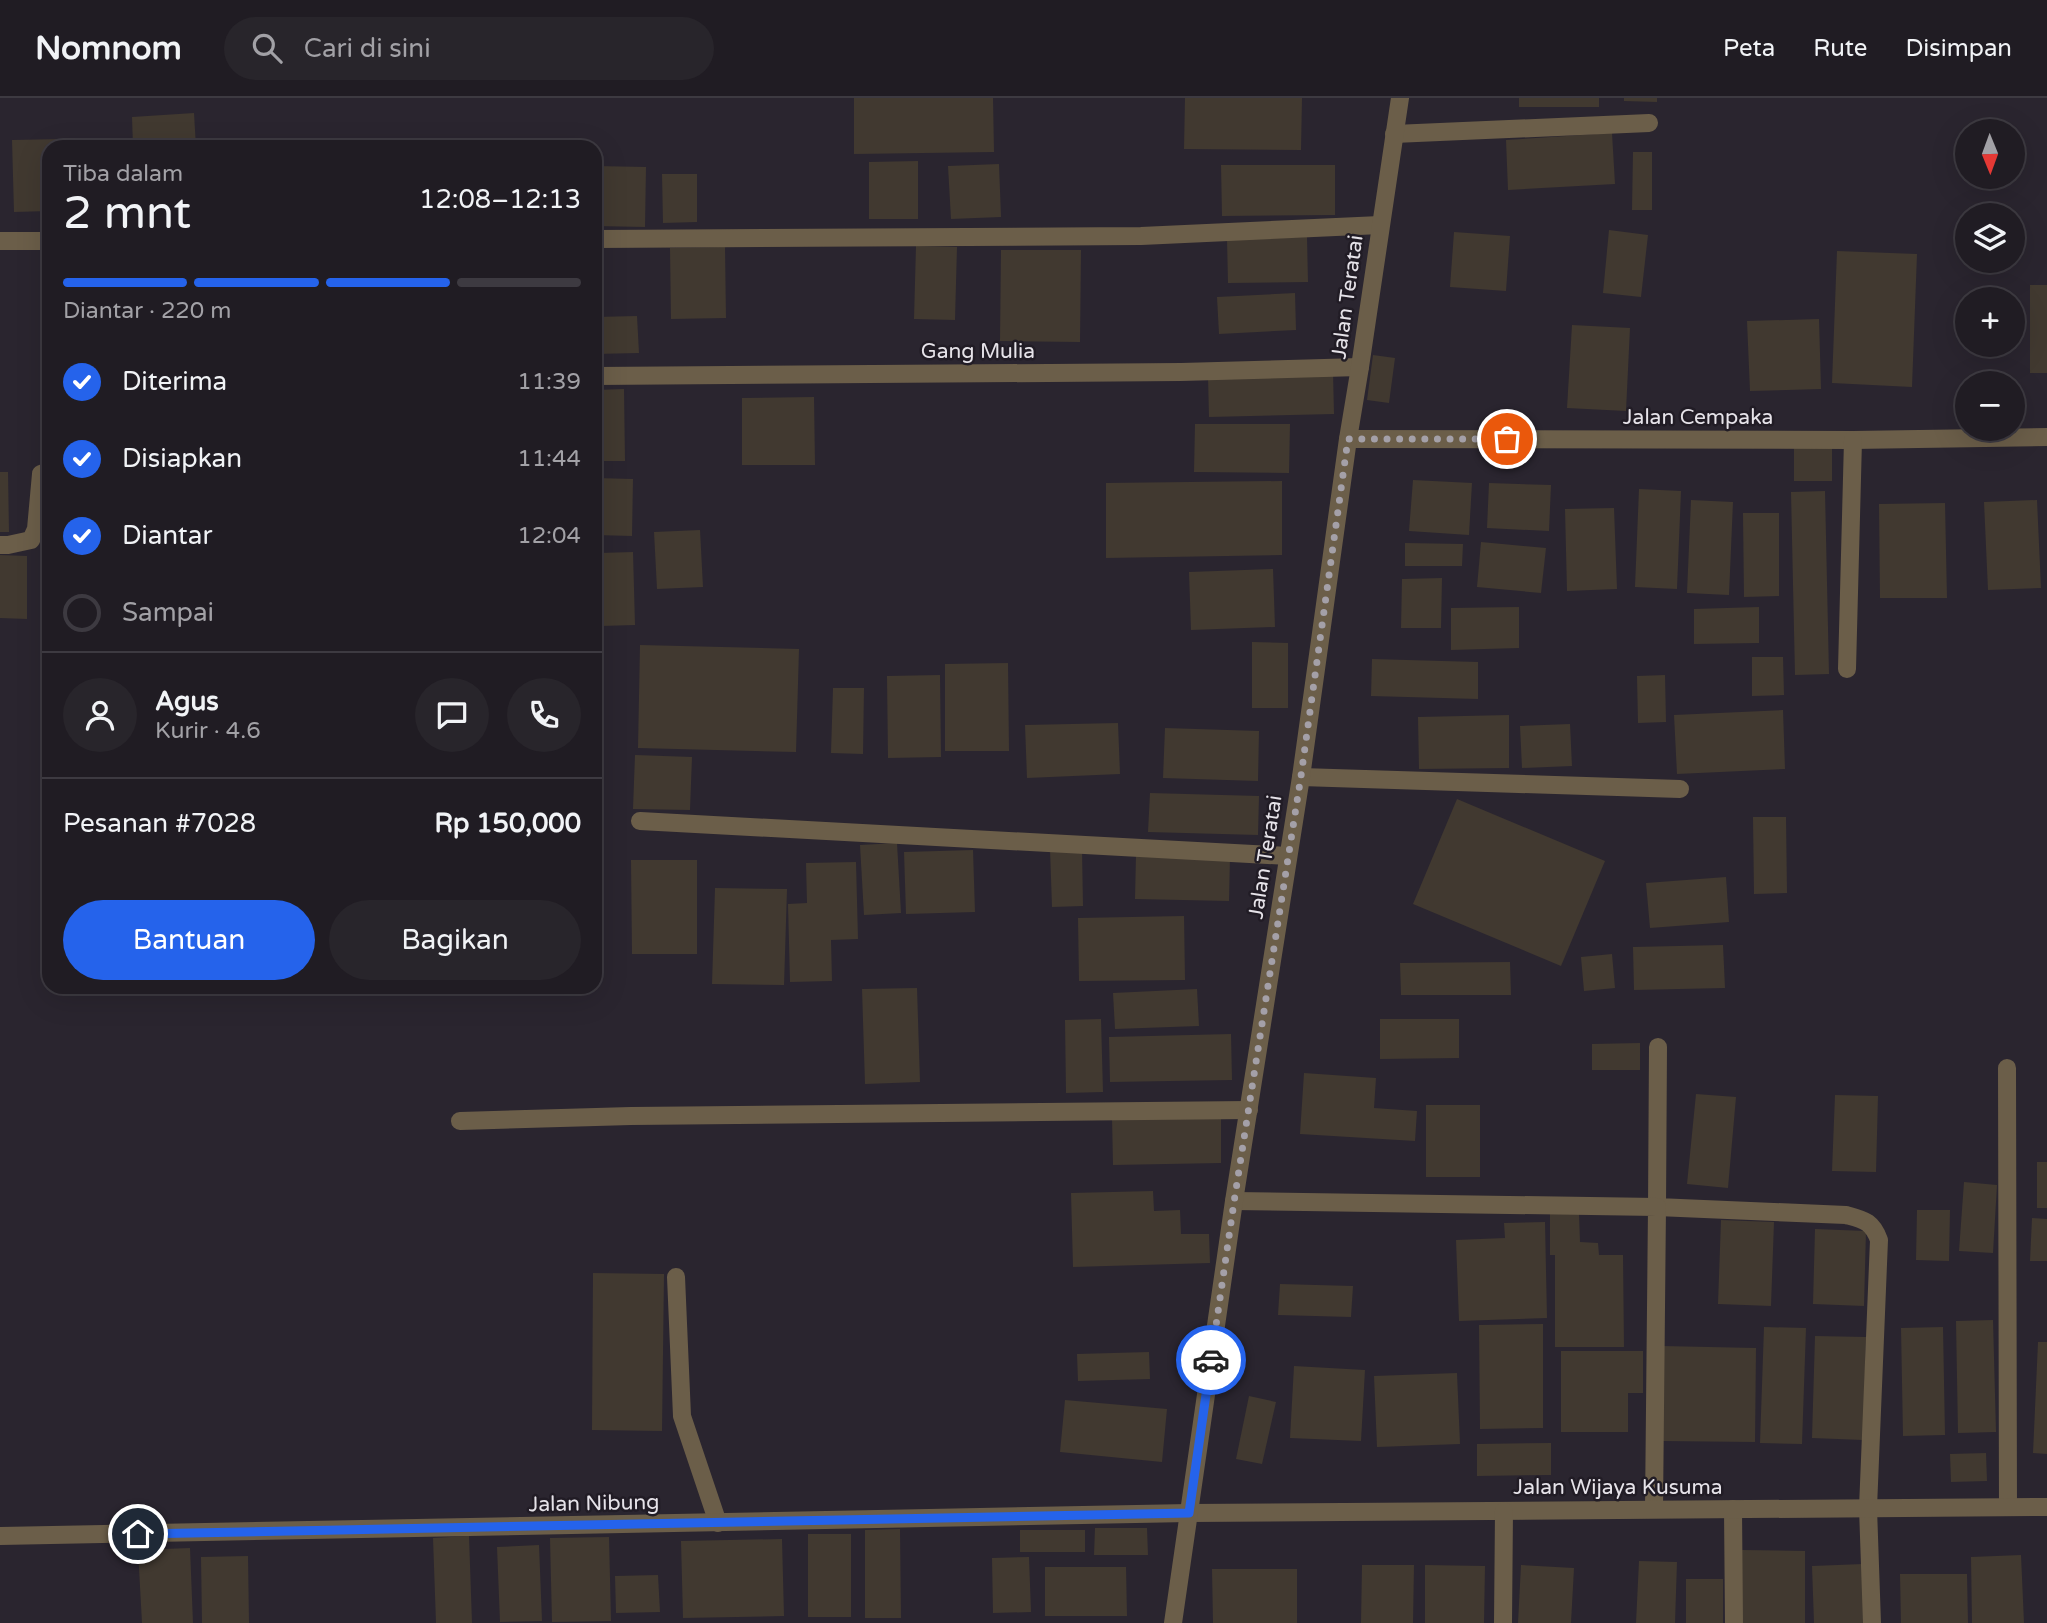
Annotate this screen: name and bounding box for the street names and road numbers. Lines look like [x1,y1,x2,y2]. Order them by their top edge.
street label: Jalan Teratai [1326,234,1369,361]
street label: Gang Mulia [921,339,1035,364]
street label: Jalan Cempaka [1623,405,1773,430]
street label: Jalan Teratai [1243,793,1288,921]
street label: Jalan Wijaya Kusuma [1513,1475,1723,1500]
street label: Jalan Nibung [528,1490,660,1517]

